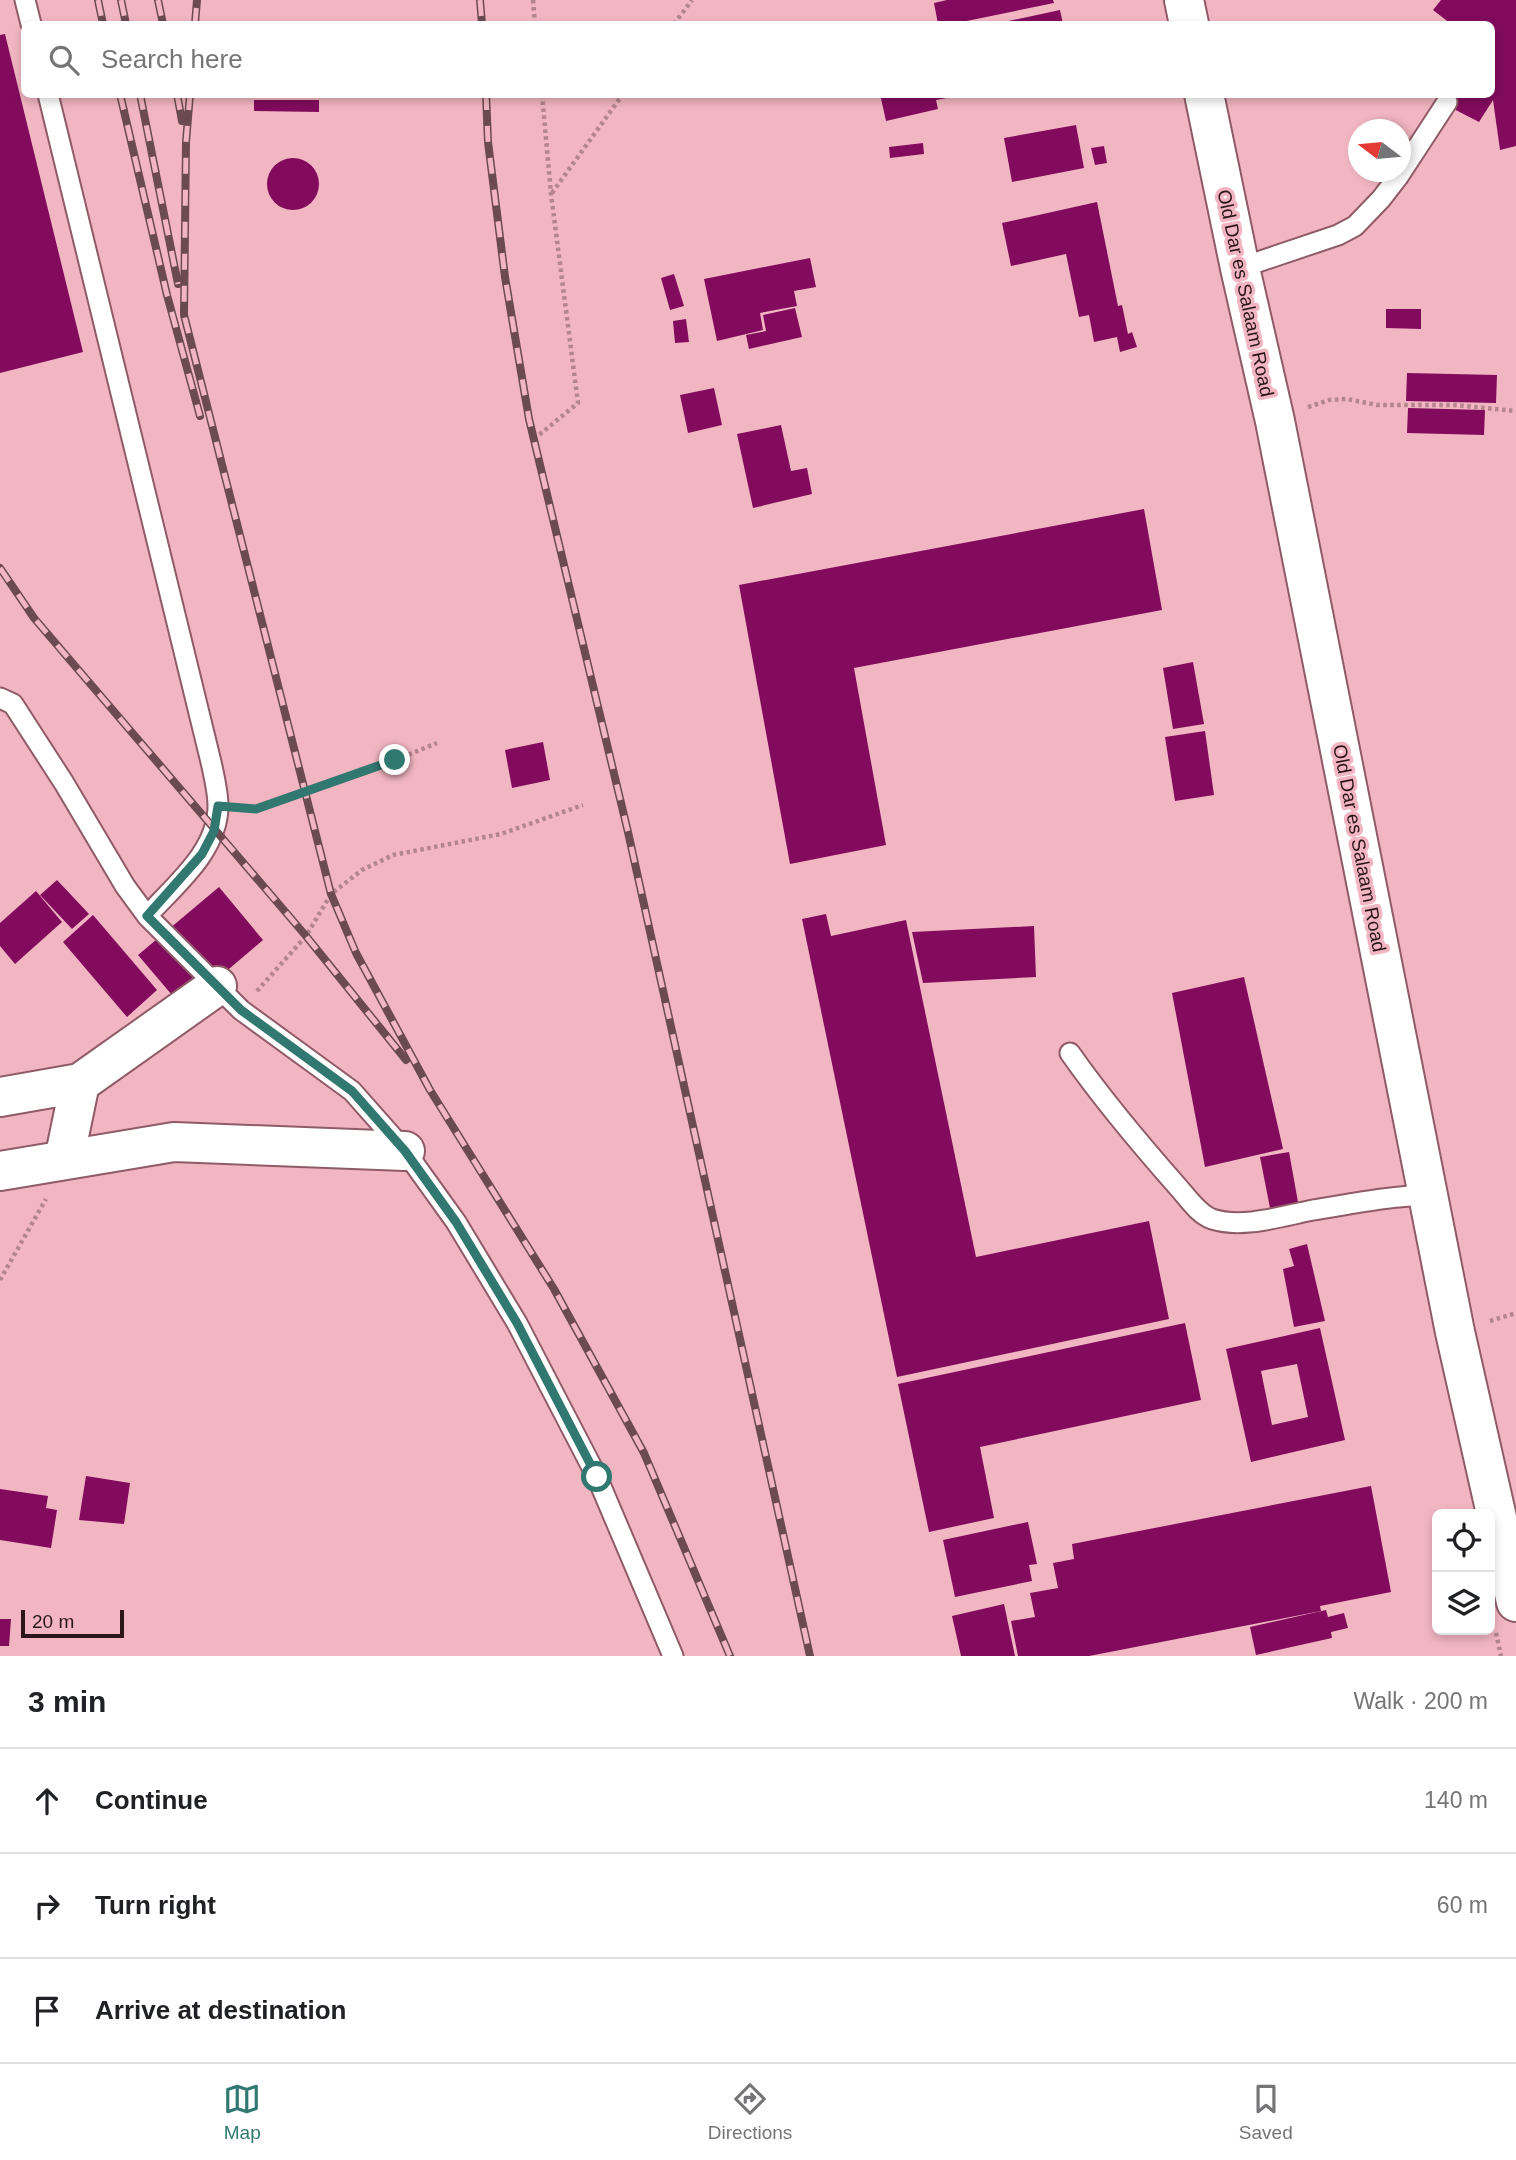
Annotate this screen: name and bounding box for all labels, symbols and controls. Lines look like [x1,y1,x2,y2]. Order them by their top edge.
search box [21,21,1495,98]
icon: search [45,41,83,79]
text: Search here [101,44,243,74]
north arrow [1348,119,1411,182]
street label: Old Dar es Salaam Road [1213,188,1278,399]
street label: Old Dar es Salaam Road [1329,742,1390,954]
route end [379,744,410,775]
route start [581,1461,612,1492]
map controls [1432,1509,1495,1635]
button: locate [1432,1509,1495,1572]
button: layers [1432,1572,1495,1635]
scale bar [21,1607,124,1639]
text: 20 m [32,1611,74,1632]
text: 3 min [28,1685,106,1718]
text: Walk · 200 m [1353,1688,1488,1714]
icon: ahead [28,1782,66,1820]
text: Continue [95,1785,208,1815]
text: 140 m [1424,1787,1488,1813]
icon: right [28,1887,66,1925]
text: Turn right [95,1890,216,1920]
text: 60 m [1437,1892,1488,1918]
icon: arrive [28,1992,66,2030]
text: Arrive at destination [95,1995,346,2025]
tab: Map [223,2080,261,2144]
tab: Directions [708,2080,792,2144]
tab: Saved [1239,2080,1293,2144]

